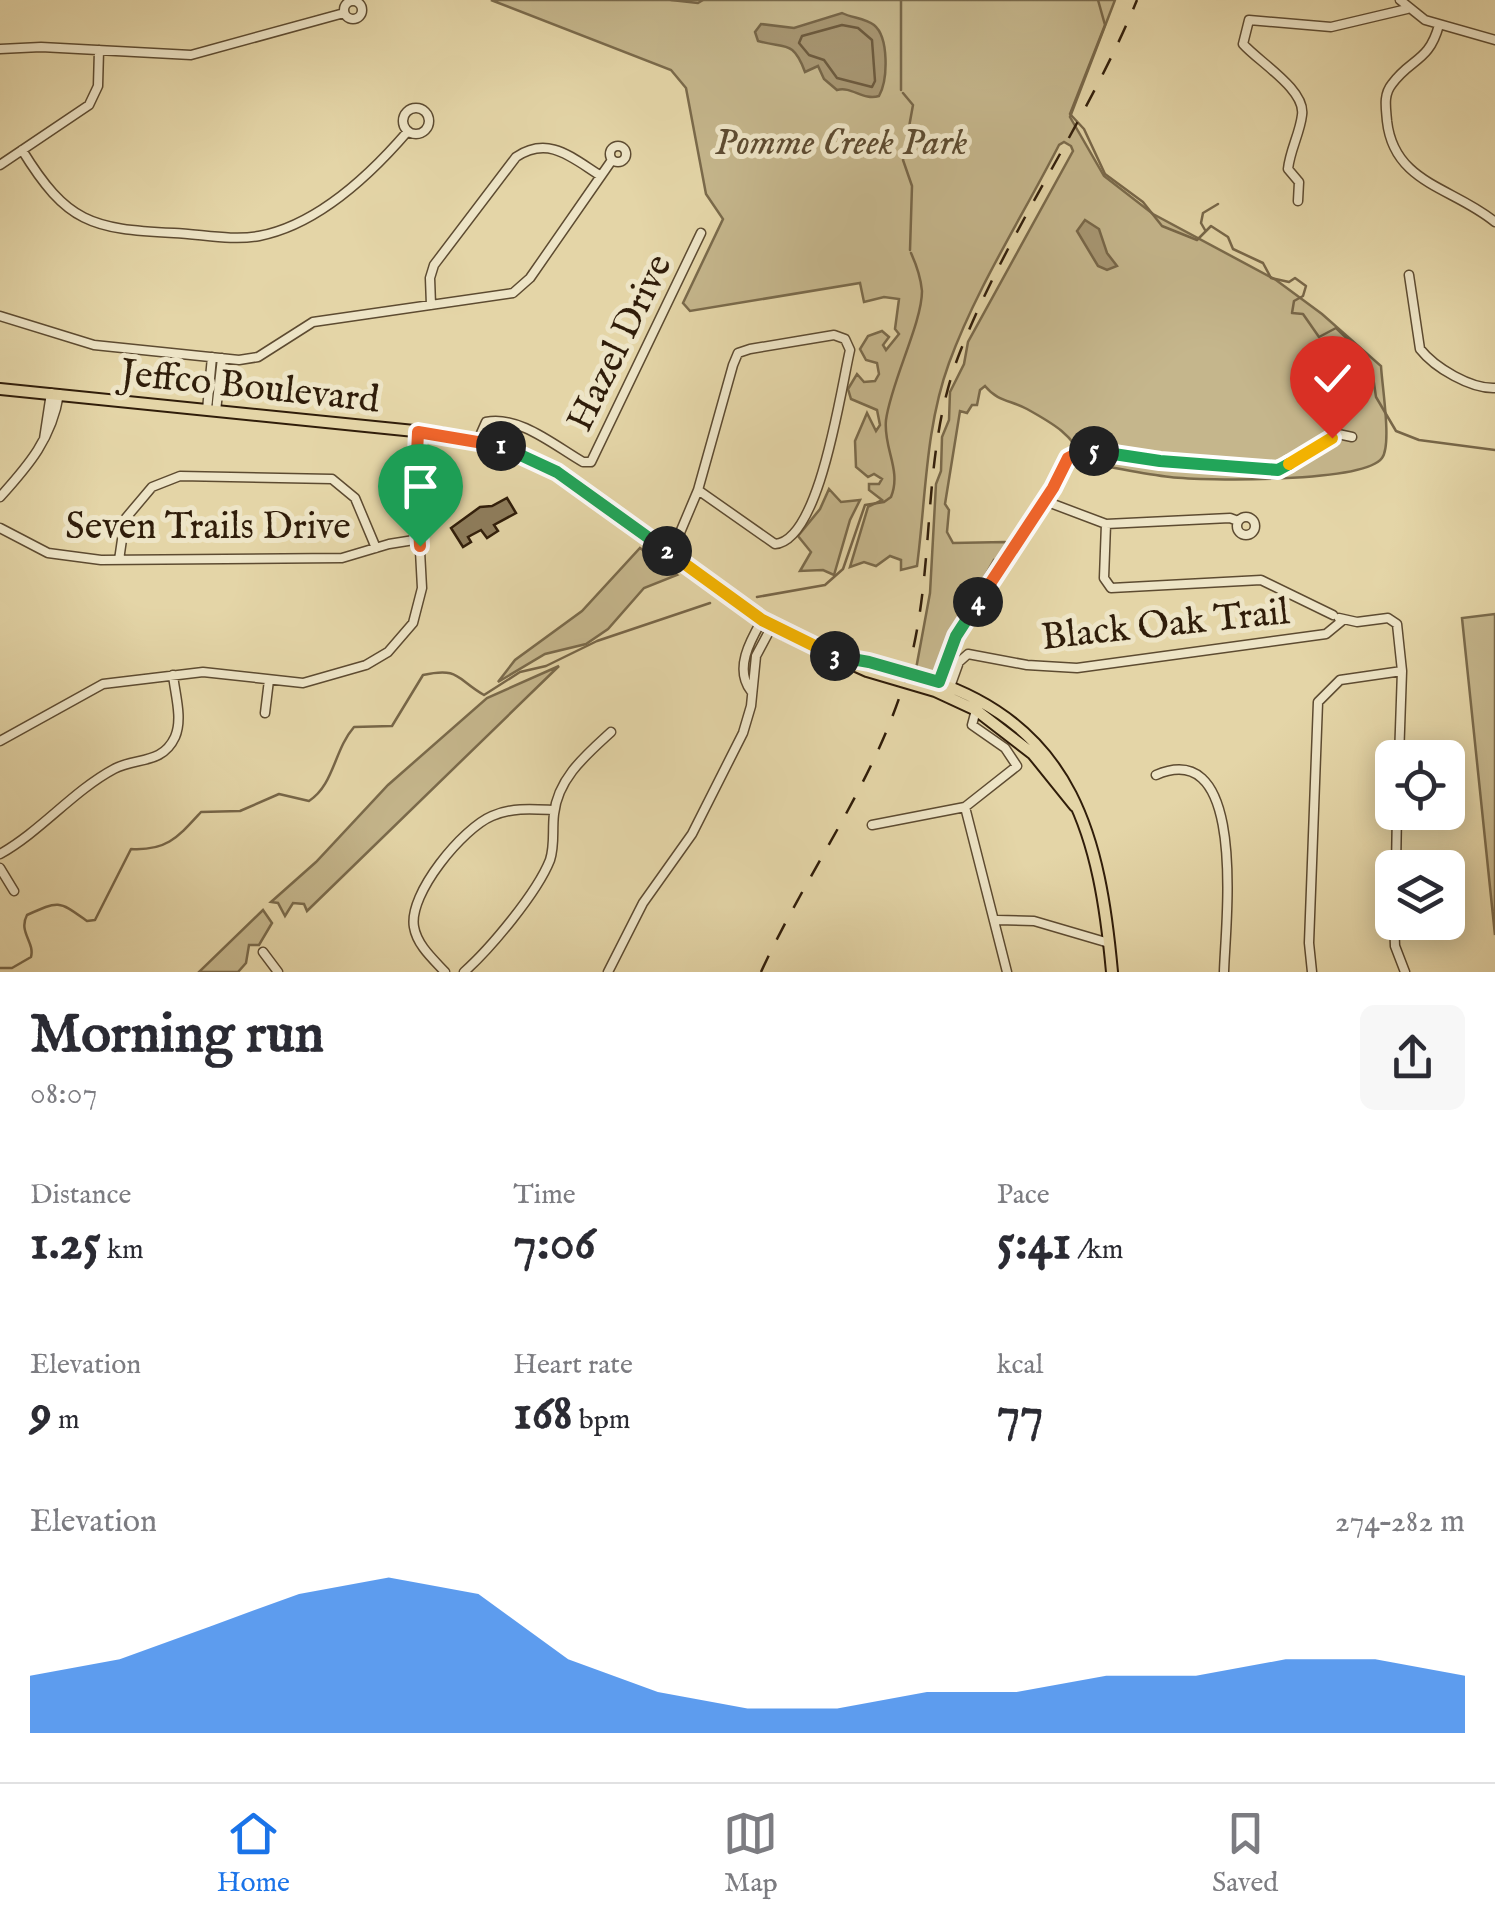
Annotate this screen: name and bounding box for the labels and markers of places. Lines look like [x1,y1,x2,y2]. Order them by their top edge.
pin [1290,336,1375,439]
pin: 1 [476,421,526,471]
pin: 5 [1069,426,1119,476]
pin [378,444,463,547]
pin: 2 [642,526,692,576]
pin: 4 [953,577,1003,627]
pin: 3 [810,631,860,681]

